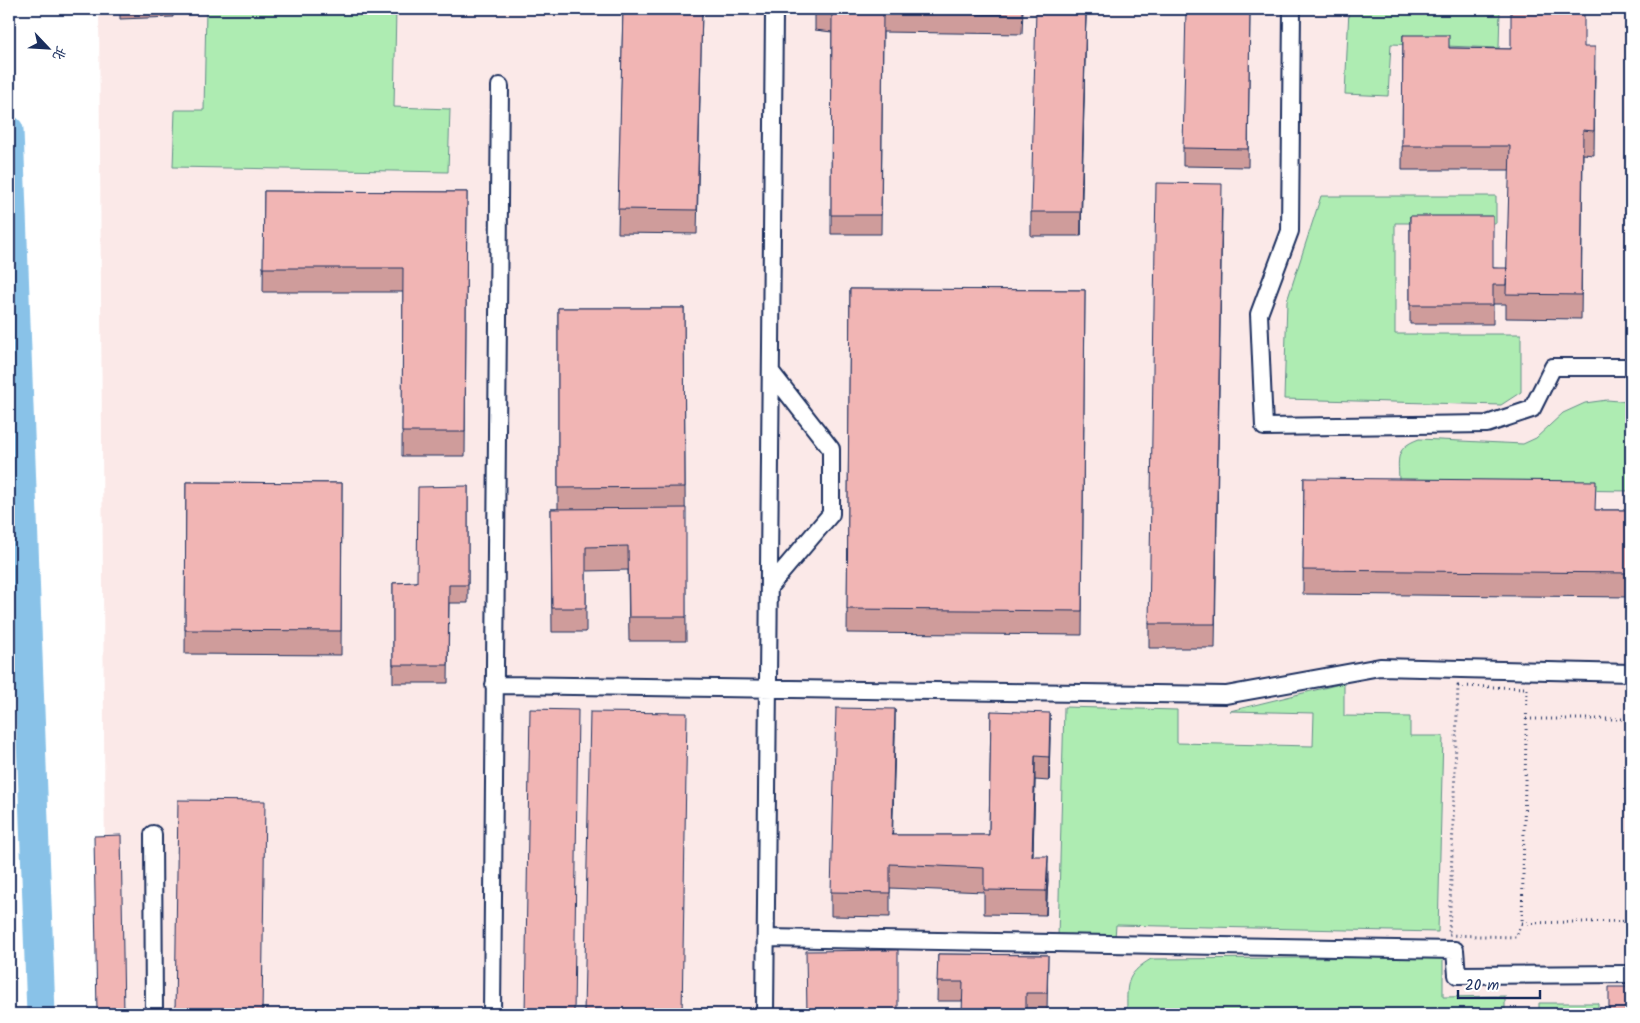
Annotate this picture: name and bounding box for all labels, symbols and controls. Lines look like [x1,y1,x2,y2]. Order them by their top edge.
north arrow [22,22,72,72]
text: 北 [46,42,72,64]
scale bar [1458,968,1540,1000]
text: 20 m [1465,974,1499,998]

